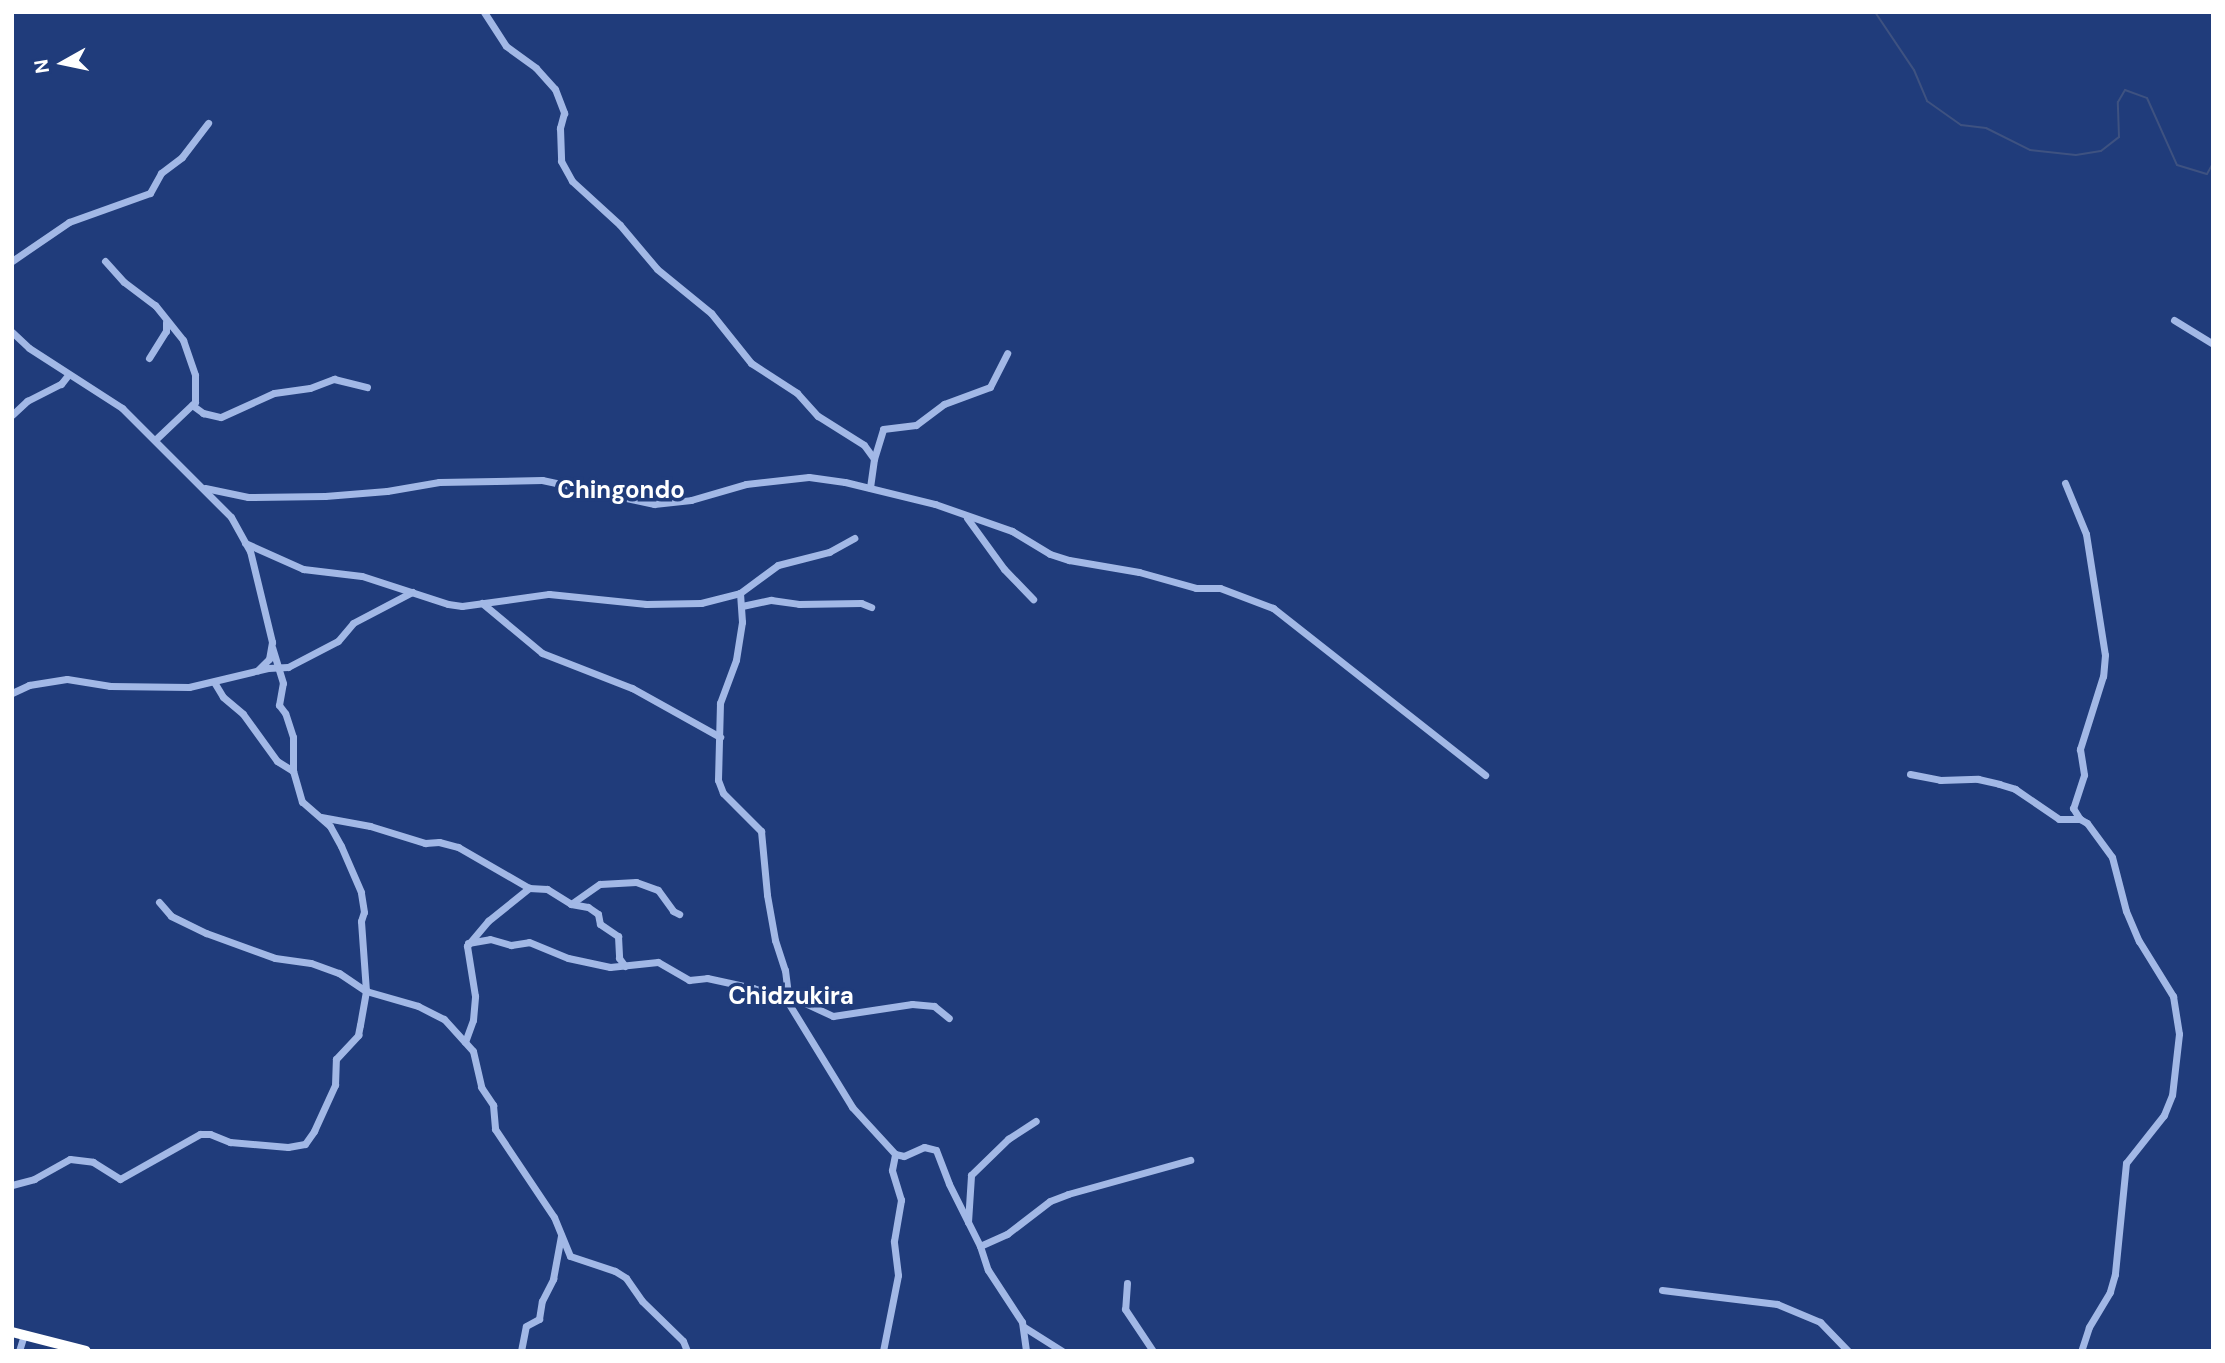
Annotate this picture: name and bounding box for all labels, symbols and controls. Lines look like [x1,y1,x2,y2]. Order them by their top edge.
north arrow [28,28,98,98]
text: N [28,58,55,75]
district label: Chingondo [557,476,685,504]
district label: Chidzukira [728,982,854,1010]

